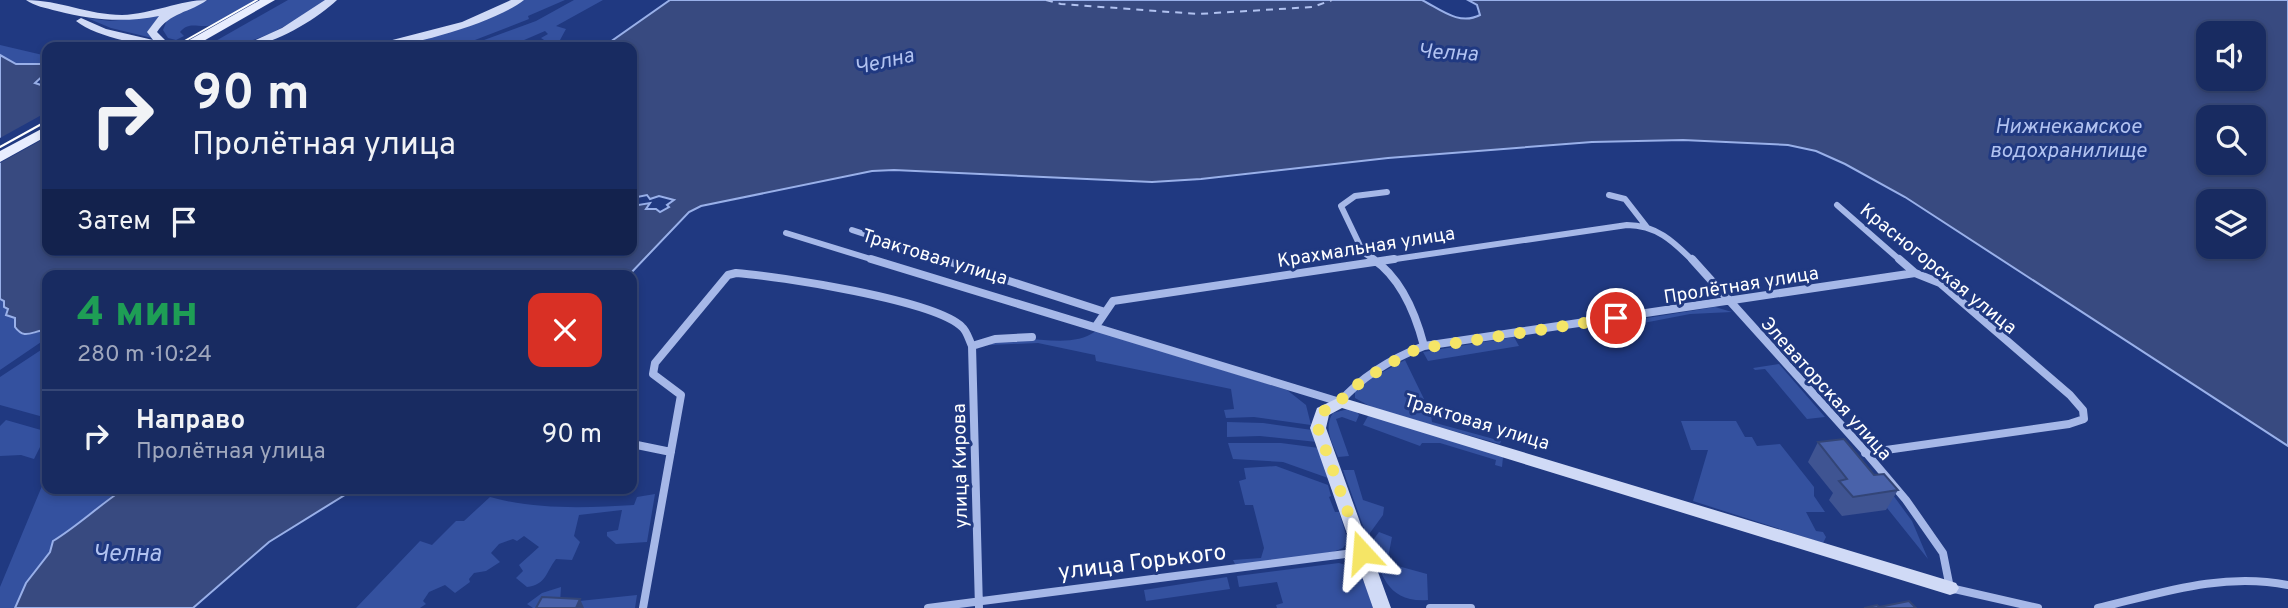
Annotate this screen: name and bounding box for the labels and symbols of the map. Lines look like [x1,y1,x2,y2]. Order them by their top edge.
water label: Челна [1417,38,1479,69]
water label: Челна [852,43,917,82]
water label: Нижнекамское водохранилище [1990,114,2148,165]
street label: Красногорская улица [1854,199,2021,340]
street label: Крахмальная улица [1276,222,1457,274]
street label: Трактовая улица [859,224,1010,291]
street label: Пролётная улица [1662,262,1821,310]
pin [1586,288,1646,348]
street label: Элеваторская улица [1755,313,1896,466]
street label: Трактовая улица [1401,389,1552,456]
street label: улица Кирова [948,403,974,529]
position arrow [1325,515,1399,589]
street label: улица Горького [1057,539,1228,588]
water label: Челна [93,540,162,570]

